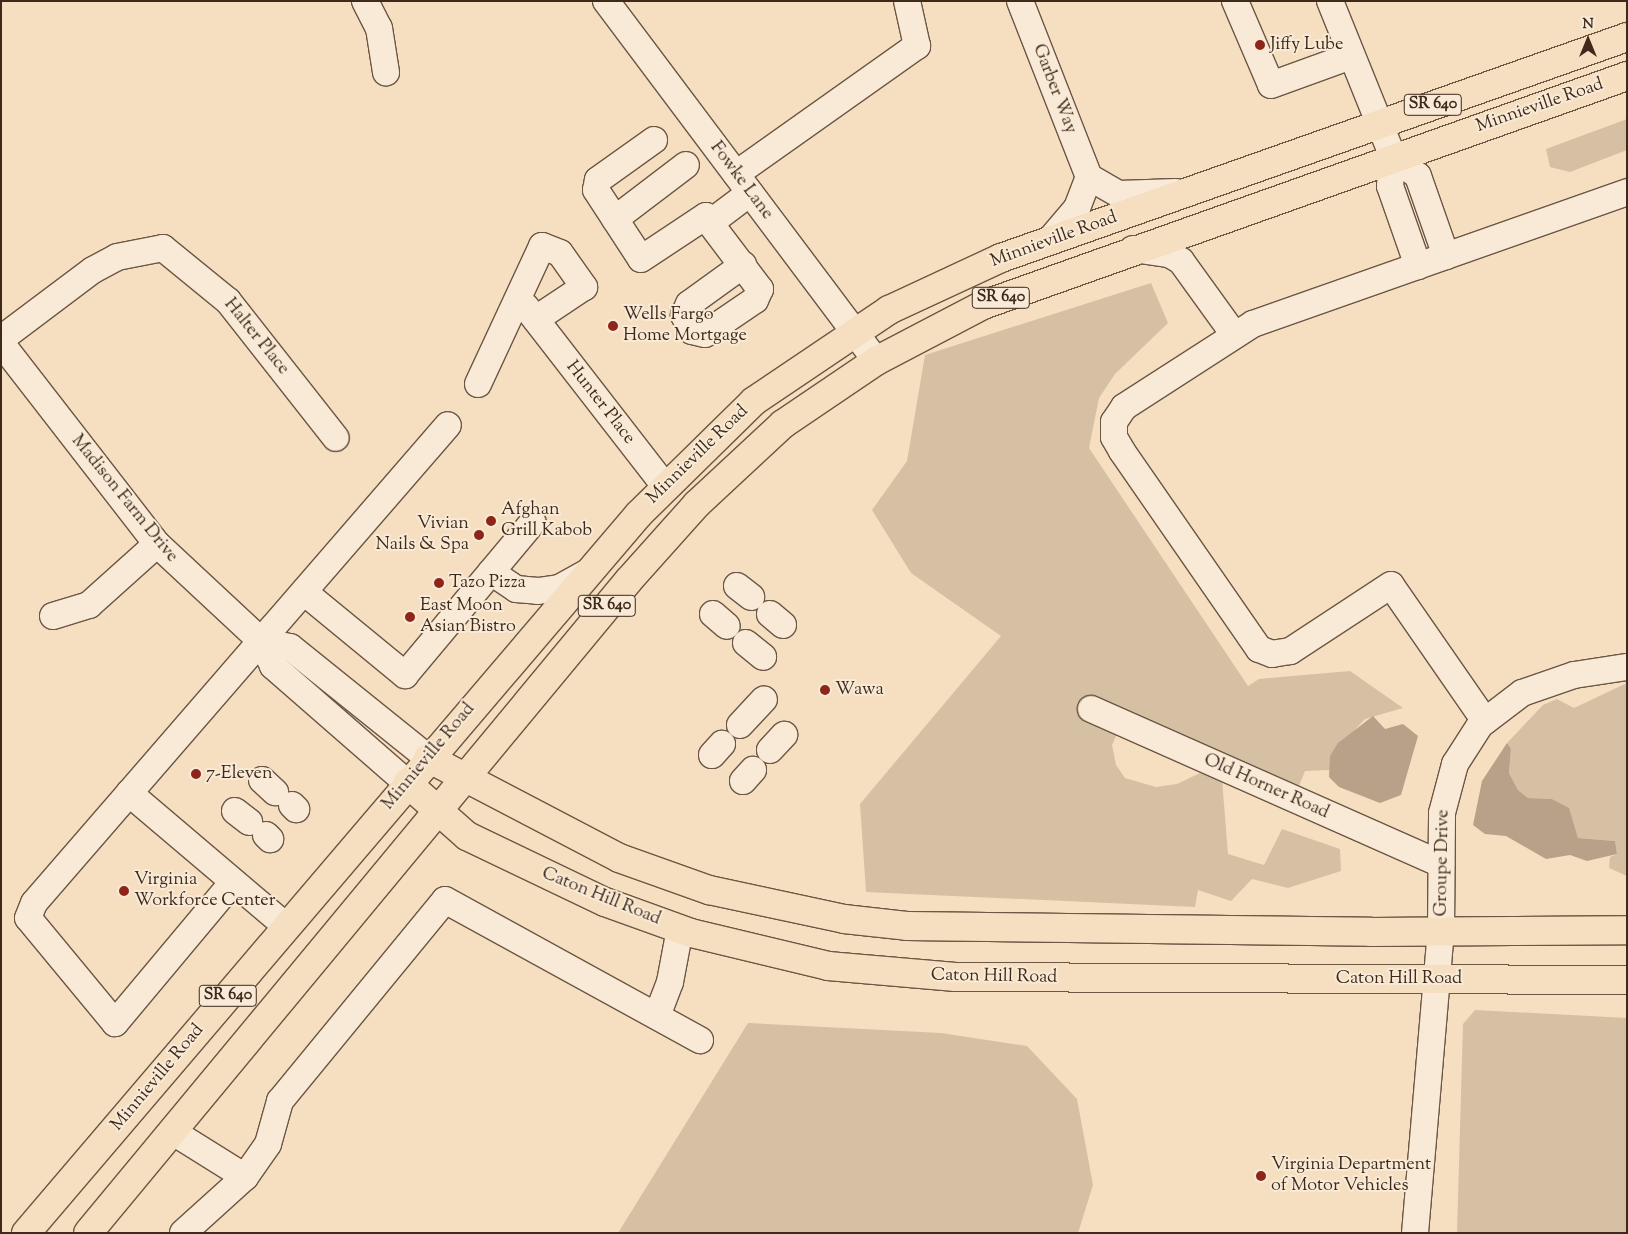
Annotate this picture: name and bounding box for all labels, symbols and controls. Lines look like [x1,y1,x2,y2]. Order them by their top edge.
north arrow [1563,15,1613,65]
text: N [1582,15,1594,35]
place label: Jiffy Lube [1270,34,1343,56]
marker: Jiffy Lube [1254,39,1266,51]
street label: Garber Way [1027,41,1081,137]
street label: Minnieville Road [1474,74,1606,138]
road number: SR 640 [1403,92,1463,118]
street label: Fowke Lane [705,138,777,224]
street label: Minnieville Road [988,207,1120,273]
road number: SR 640 [971,284,1031,312]
street label: Halter Place [219,294,293,380]
place label: Wells Fargo Home Mortgage [623,305,747,348]
marker: Wells Fargo Home Mortgage [607,320,619,332]
street label: Hunter Place [561,357,639,449]
street label: Minnieville Road [643,401,753,509]
street label: Madison Farm Drive [66,431,182,567]
place label: Afghan Grill Kabob [501,500,592,542]
place label: Vivian Nails & Spa [375,514,469,556]
marker: Afghan Grill Kabob [485,515,497,527]
marker: Vivian Nails & Spa [473,529,485,541]
place label: Tazo Pizza [449,572,526,594]
marker: Tazo Pizza [433,577,445,589]
road number: SR 640 [577,592,637,620]
place label: East Moon Asian Bistro [420,596,516,638]
marker: East Moon Asian Bistro [404,611,416,623]
place label: Wawa [835,679,884,701]
marker: Wawa [819,684,831,696]
street label: Minnieville Road [378,699,480,815]
street label: Old Horner Road [1200,750,1332,824]
place label: 7-Eleven [206,763,273,785]
marker: 7-Eleven [190,768,202,780]
street label: Groupe Drive [1431,809,1455,917]
street label: Caton Hill Road [538,863,664,931]
place label: Virginia Workforce Center [134,870,275,912]
marker: Virginia Workforce Center [118,885,130,897]
street label: Caton Hill Road [931,965,1057,989]
street label: Caton Hill Road [1336,968,1462,990]
road number: SR 640 [198,982,258,1009]
street label: Minnieville Road [107,1020,209,1136]
place label: Virginia Department of Motor Vehicles [1271,1155,1431,1198]
marker: Virginia Department of Motor Vehicles [1255,1170,1267,1182]

